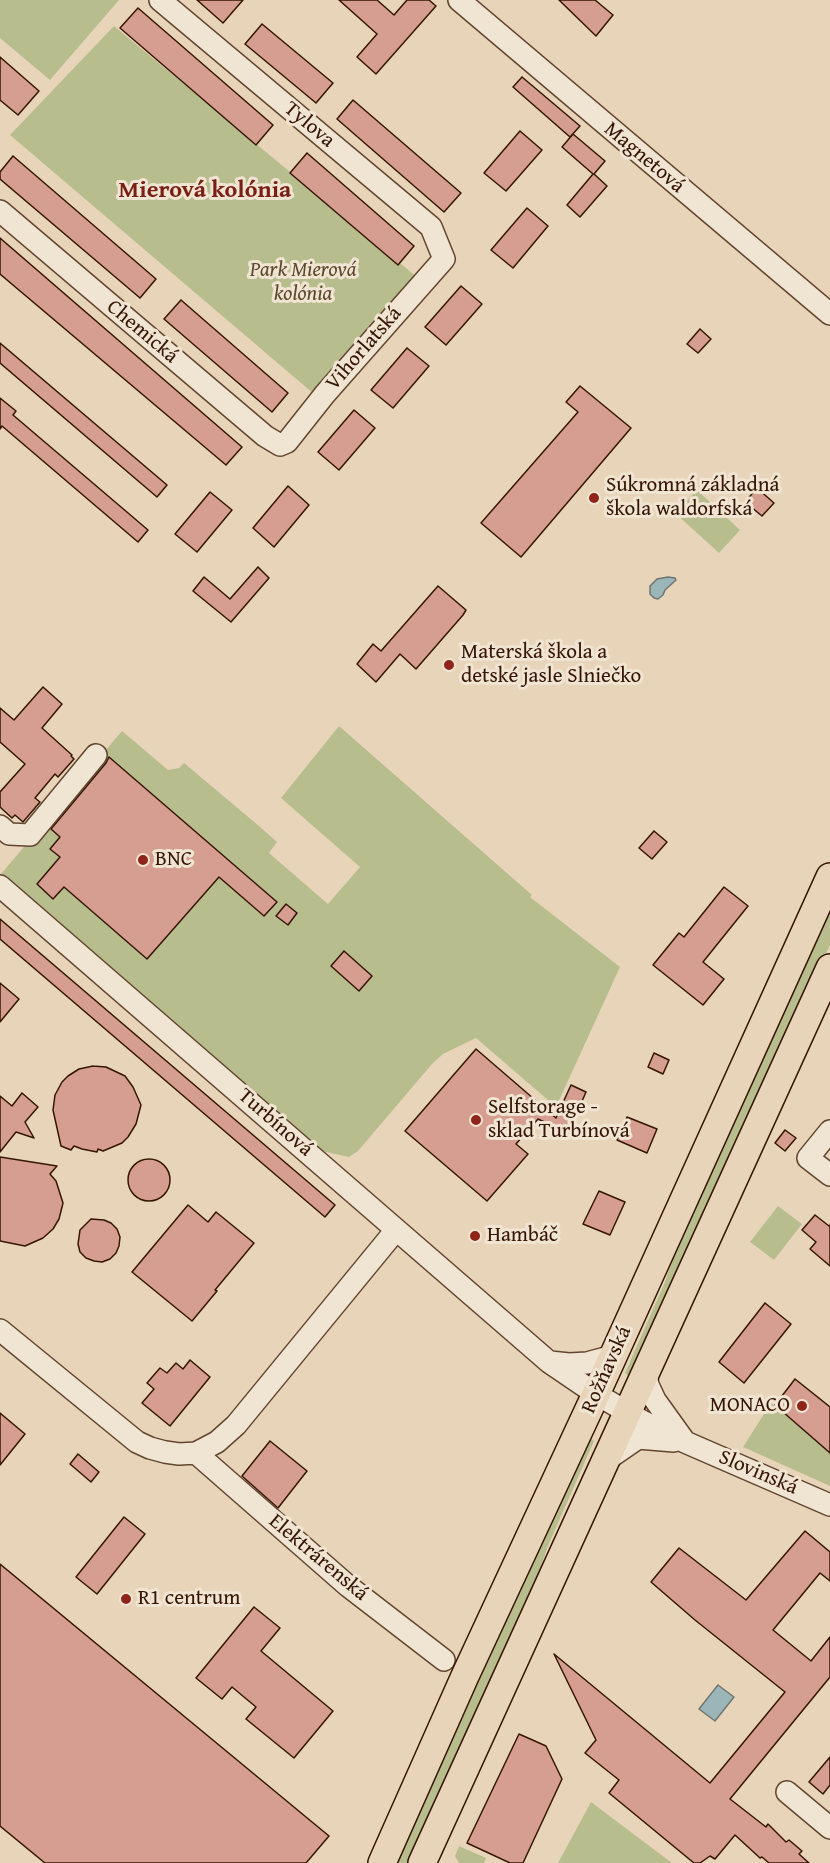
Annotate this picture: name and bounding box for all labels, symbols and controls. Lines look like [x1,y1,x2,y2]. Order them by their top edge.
street label: Tylova [279,97,339,153]
street label: Magnetová [599,117,689,199]
district label: Mierová kolónia [119,177,291,205]
park label: Park Mierová kolónia [250,258,356,308]
street label: Chemická [101,295,183,369]
street label: Vihorlatská [321,302,407,396]
place label: Súkromná základná škola waldorfská [606,473,779,523]
marker: Súkromná základná škola waldorfská [587,491,601,505]
place label: Materská škola a detské jasle Slniečko [461,640,641,690]
marker: Materská škola a detské jasle Slniečko [442,658,456,672]
place label: BNC [155,847,192,873]
marker: BNC [136,853,150,867]
street label: Turbínová [232,1084,318,1162]
place label: Selfstorage - sklad Turbínová [488,1095,630,1145]
marker: Selfstorage - sklad Turbínová [469,1113,483,1127]
place label: Hambáč [487,1223,558,1249]
marker: Hambáč [468,1229,482,1243]
street label: Rožňavská [577,1322,637,1418]
place label: MONACO [710,1393,790,1419]
marker: MONACO [795,1399,809,1413]
street label: Slovinská [715,1445,801,1501]
street label: Elektrárenská [263,1509,373,1607]
place label: R1 centrum [138,1586,240,1612]
marker: R1 centrum [119,1592,133,1606]

